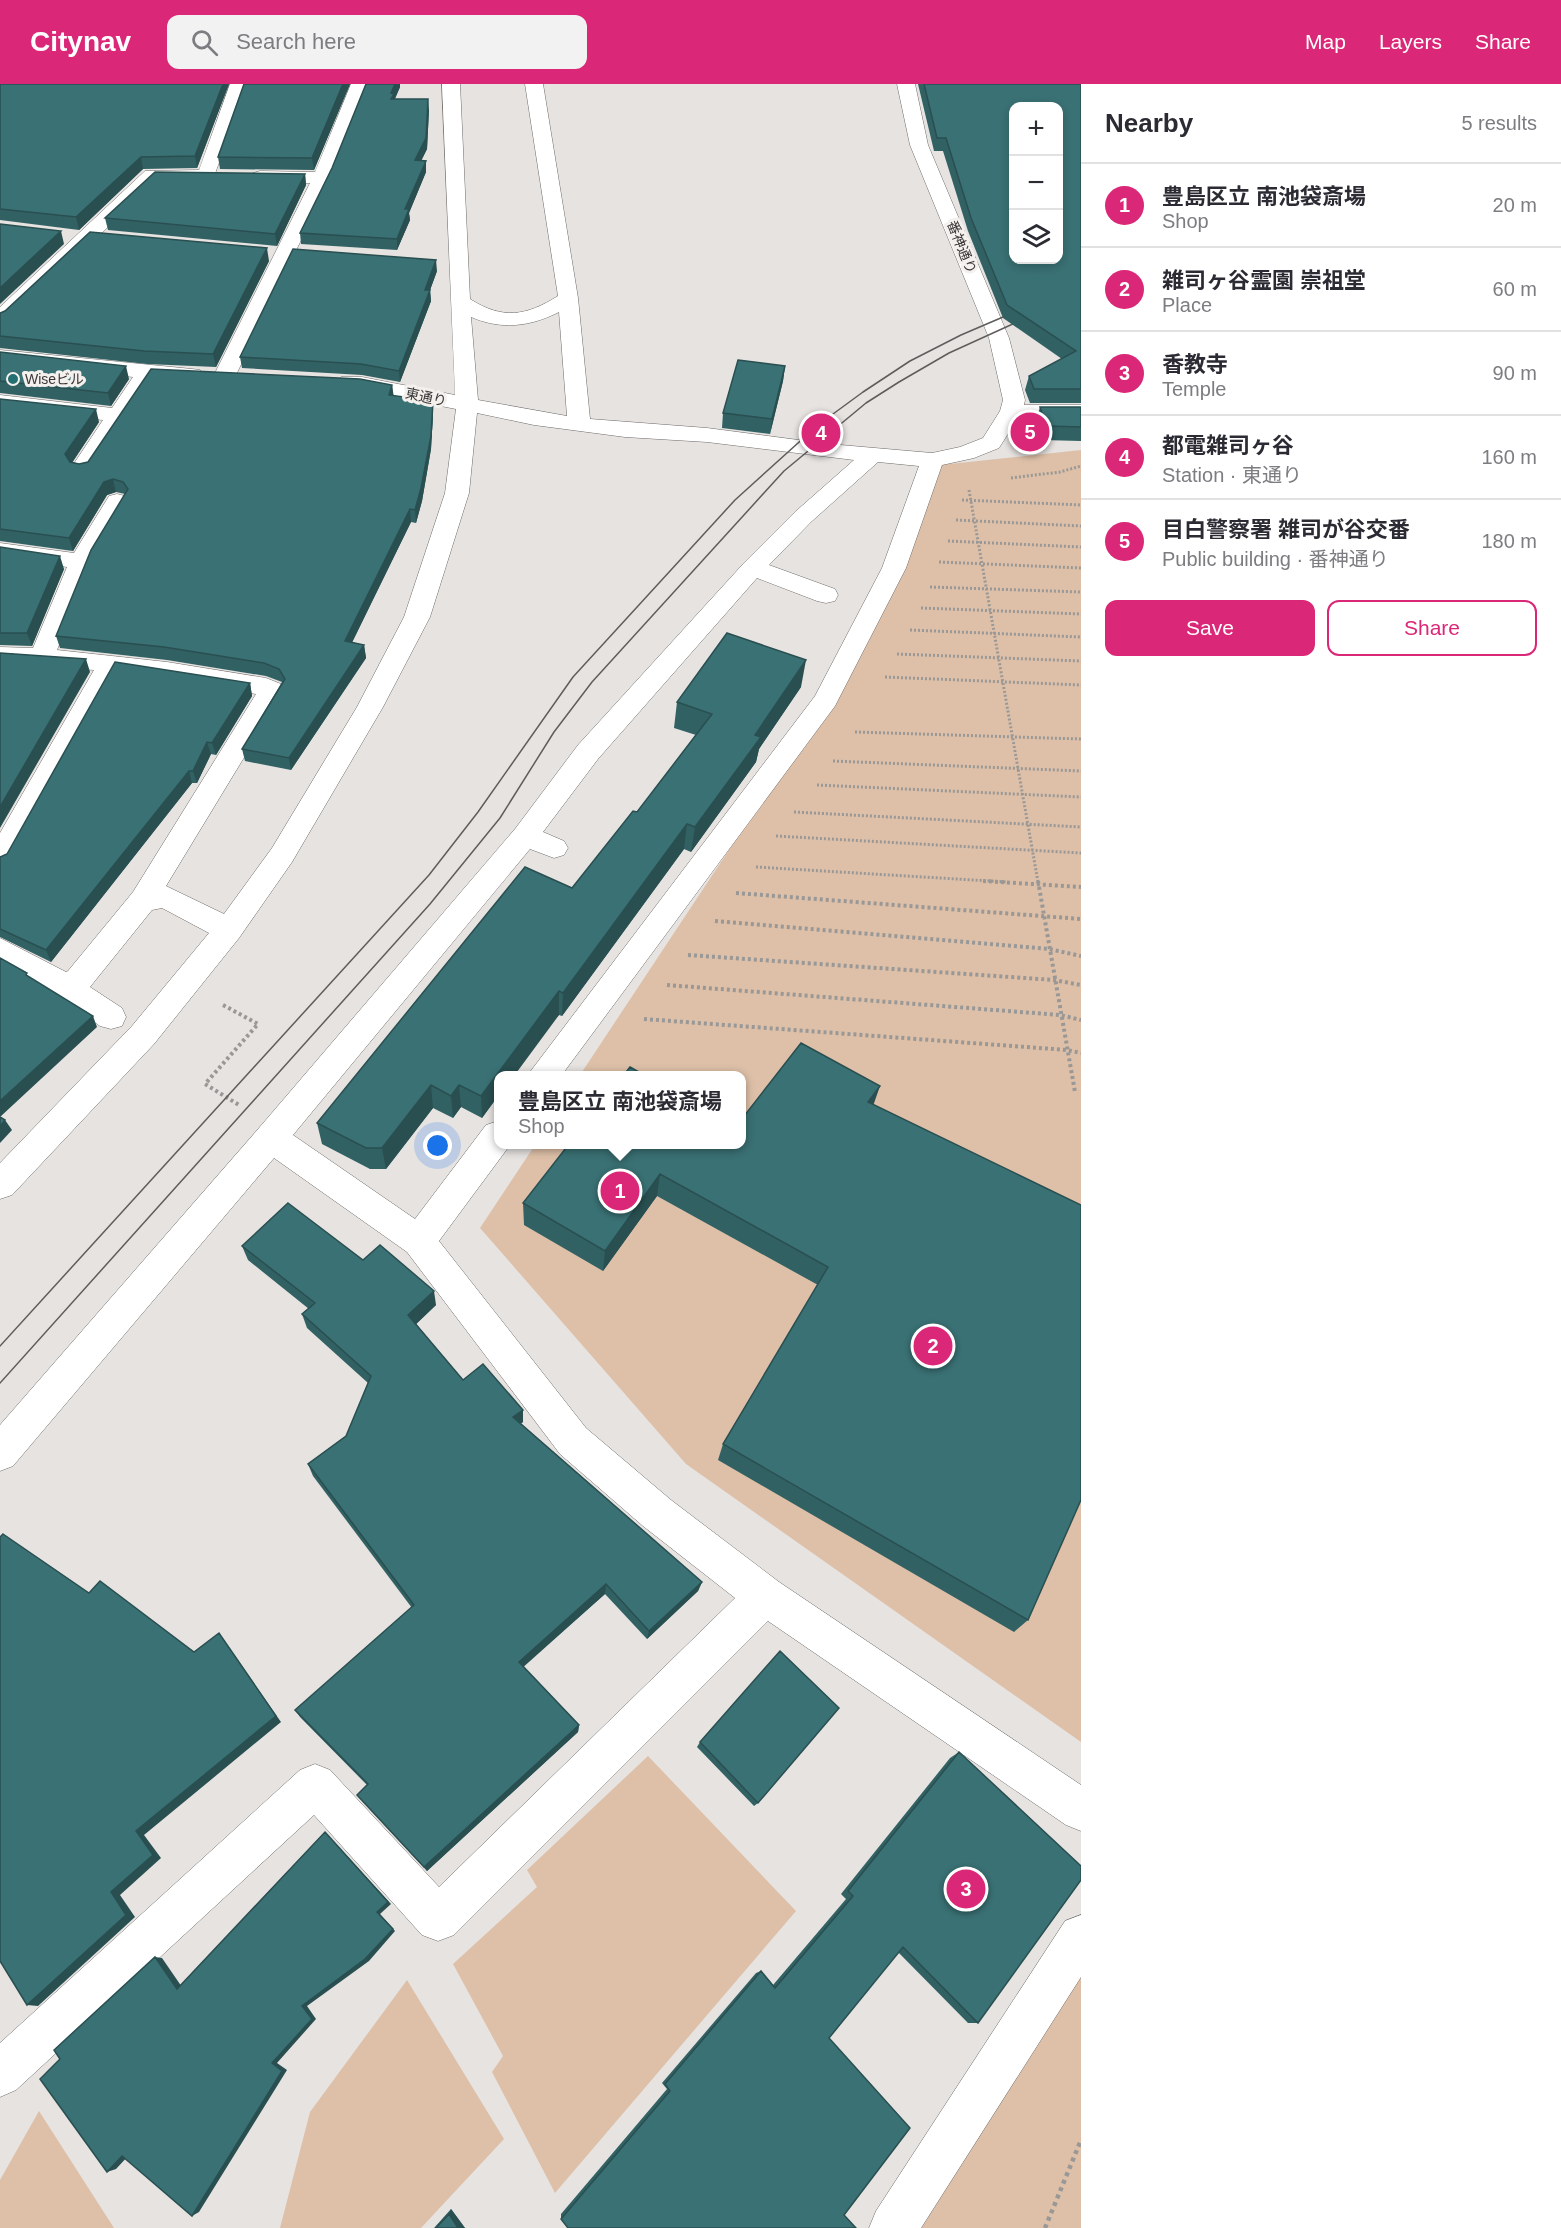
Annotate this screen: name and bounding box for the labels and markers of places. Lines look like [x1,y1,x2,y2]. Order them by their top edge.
place label: Wiseビル [25,371,84,387]
marker: Wiseビル [6,372,20,386]
pin: 4 [802,410,840,456]
pin: 5 [1010,410,1050,454]
pin: 1 [600,1168,640,1214]
pin: 2 [914,1324,952,1368]
pin: 3 [946,1866,986,1912]

